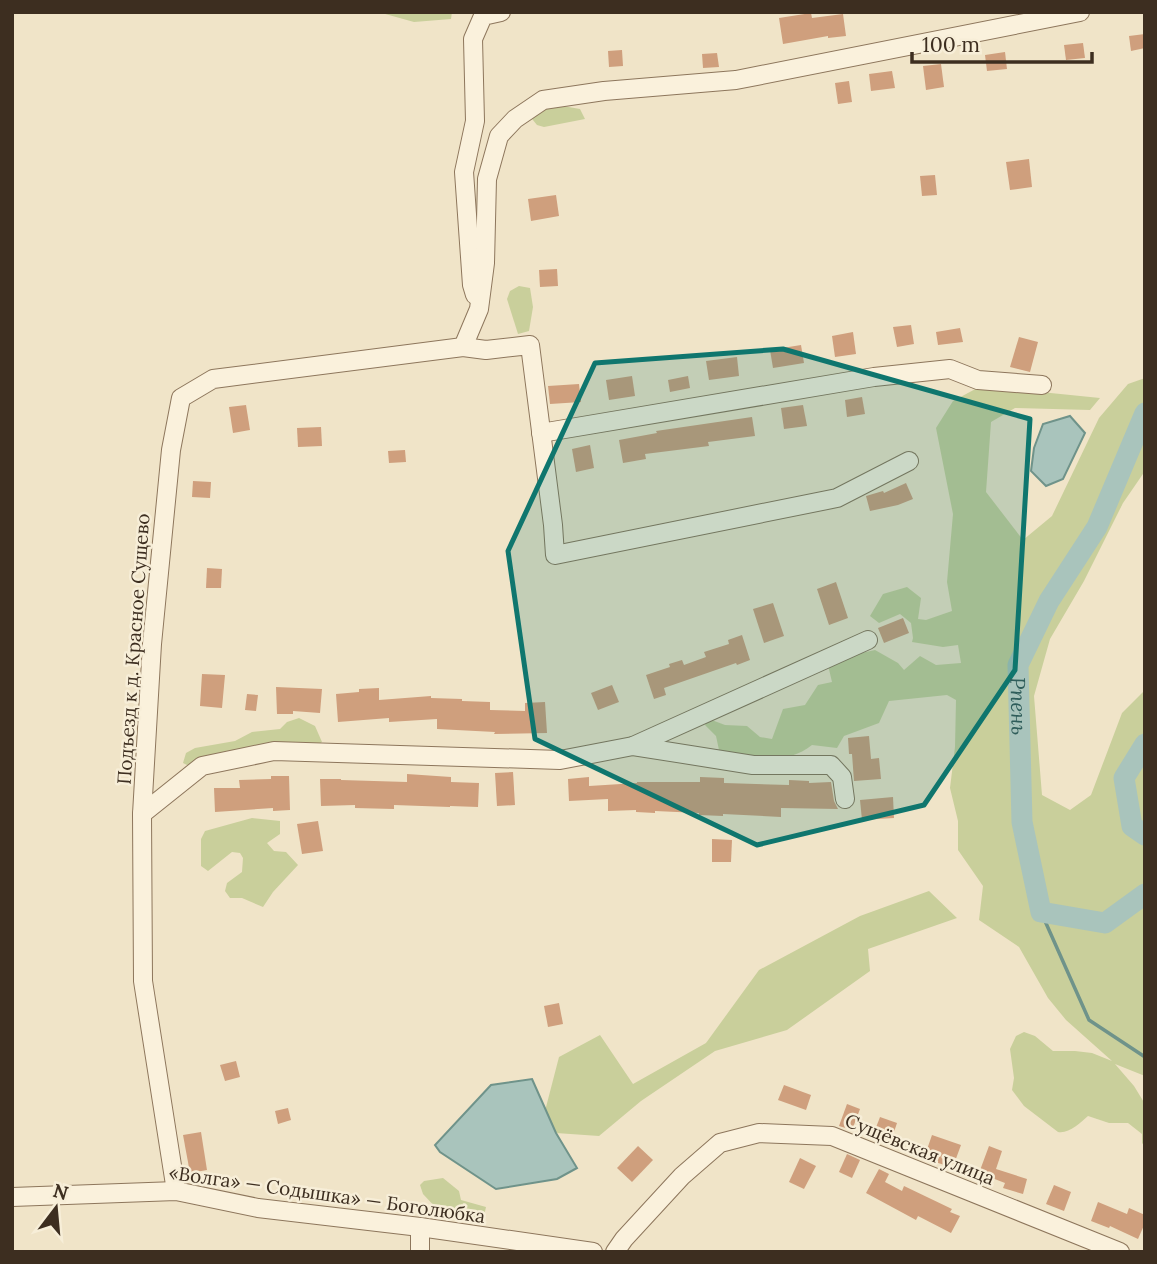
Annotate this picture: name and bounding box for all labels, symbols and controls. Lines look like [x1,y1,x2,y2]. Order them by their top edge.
scale bar [912,21,1092,65]
text: 100 m [922,31,980,58]
street label: Подъезд к д. Красное Сущево [112,513,154,785]
water label: Рпень [1005,677,1033,735]
street label: Сущёвская улица [842,1108,999,1190]
street label: «Волга» — Содышка» — Боголюбка [167,1160,487,1228]
north arrow [21,1173,91,1243]
text: N [50,1178,71,1205]

